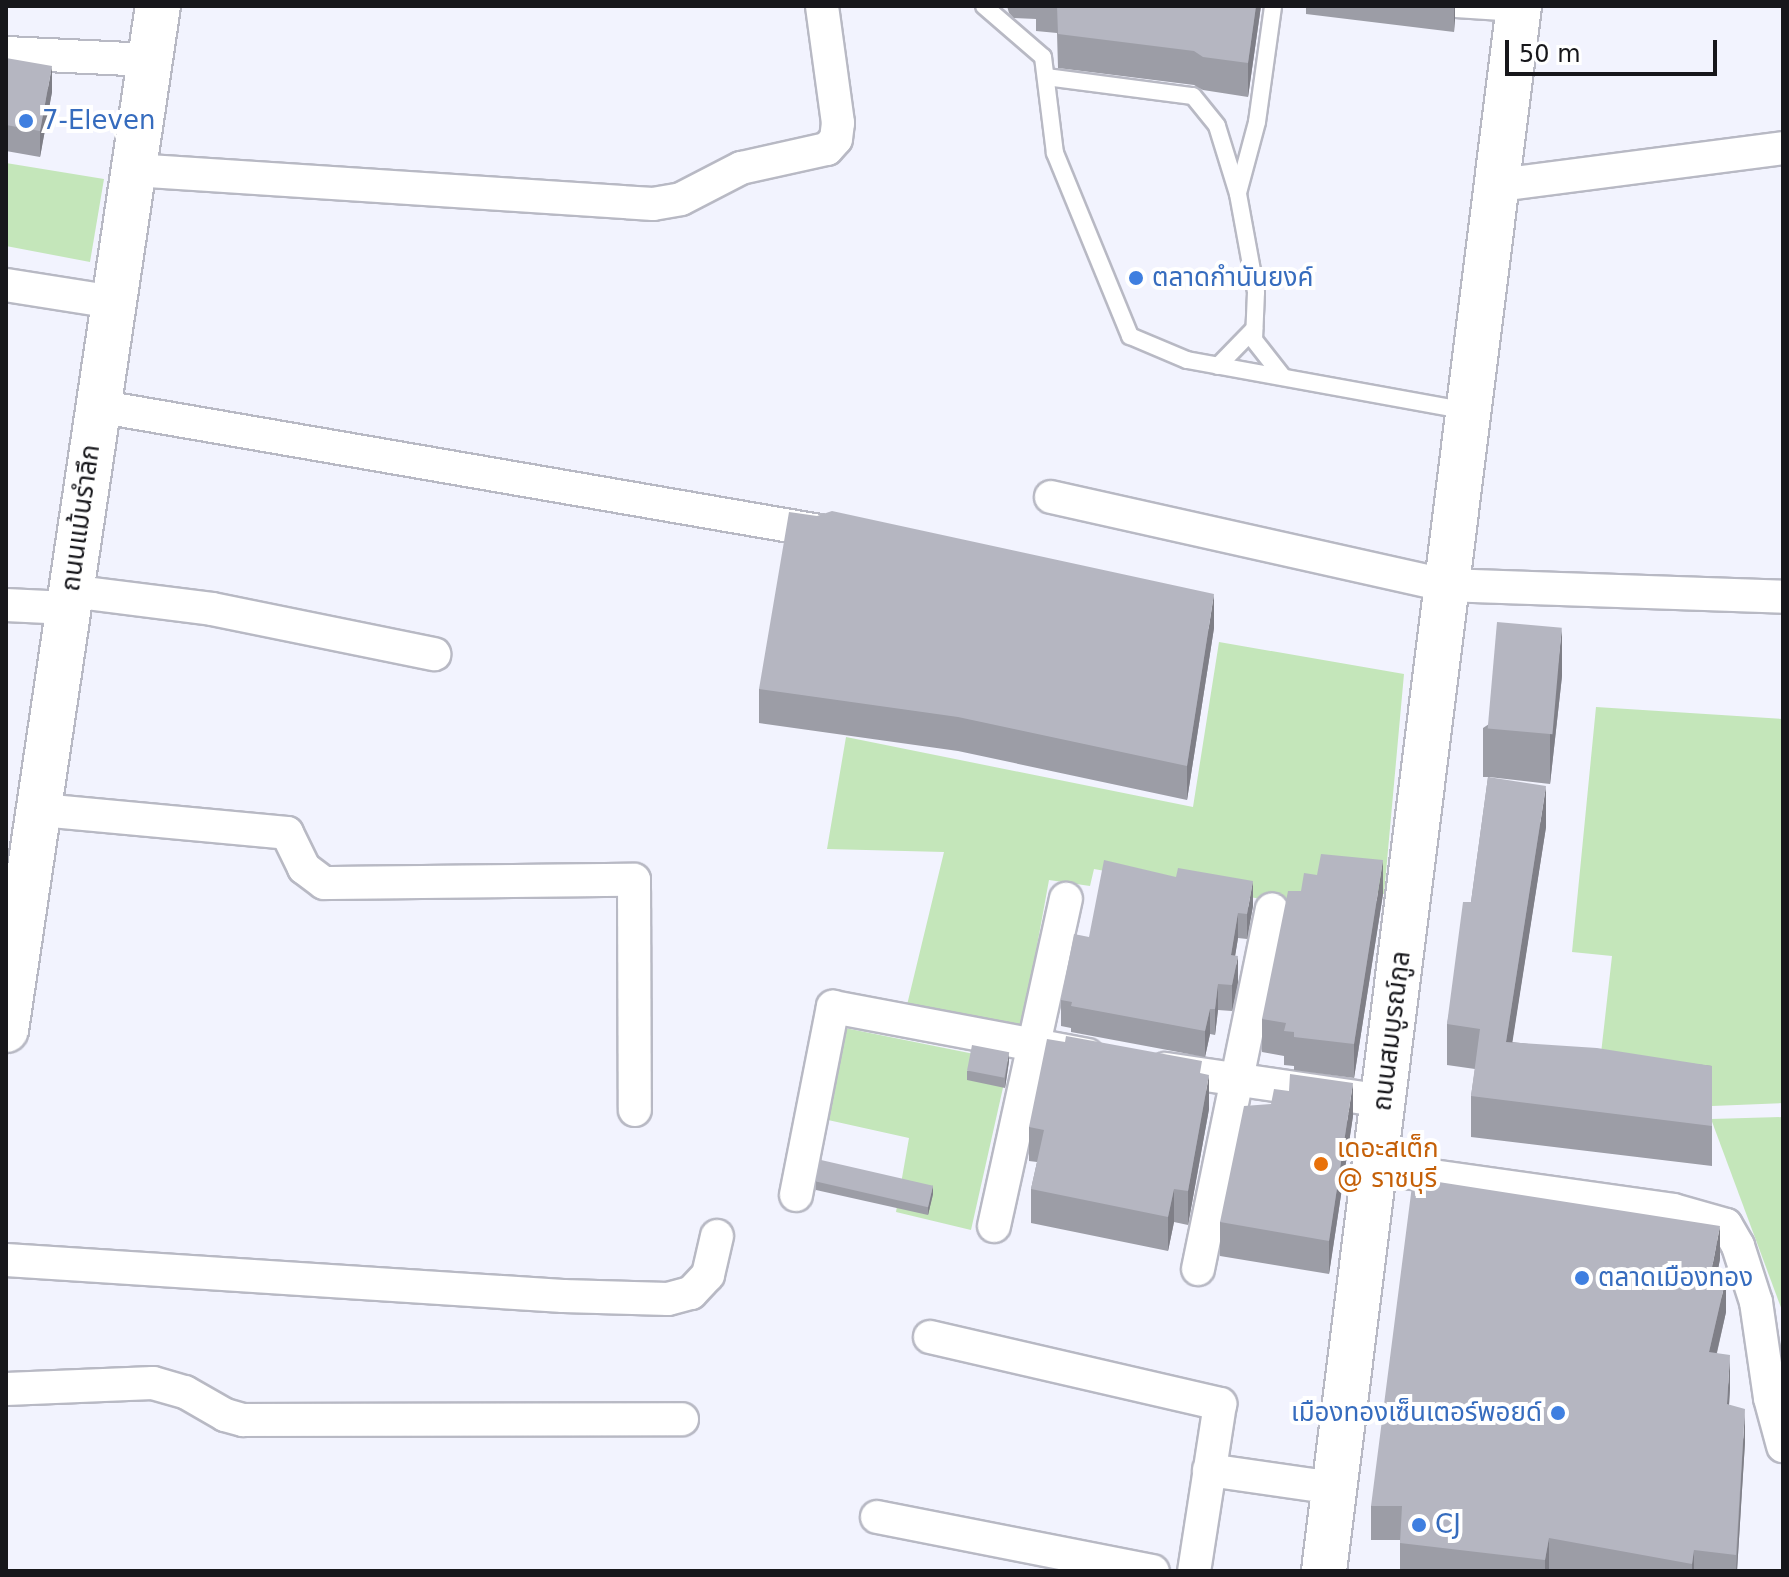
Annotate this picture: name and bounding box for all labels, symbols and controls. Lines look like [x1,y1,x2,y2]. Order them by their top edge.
scale bar [1509,24,1721,74]
text: 50 m [1519,40,1581,68]
place label: 7-Eleven [42,105,155,137]
marker: 7-Eleven [17,112,35,130]
place label: ตลาดกำนันยงค์ [1152,262,1313,294]
marker: ตลาดกำนันยงค์ [1127,269,1145,287]
street label: ถนนแม้นรำลึก [55,443,107,593]
street label: ถนนสมบูรณ์กูล [1367,949,1417,1113]
place label: เดอะสเต็ก @ ราชบุรี [1337,1133,1439,1194]
marker: เดอะสเต็ก @ ราชบุรี [1312,1155,1330,1173]
place label: ตลาดเมืองทอง [1598,1262,1753,1294]
marker: ตลาดเมืองทอง [1573,1269,1591,1287]
place label: เมืองทองเซ็นเตอร์พอยด์ [1291,1397,1542,1429]
marker: เมืองทองเซ็นเตอร์พอยด์ [1549,1404,1567,1422]
place label: CJ [1435,1509,1461,1541]
marker: CJ [1410,1516,1428,1534]

